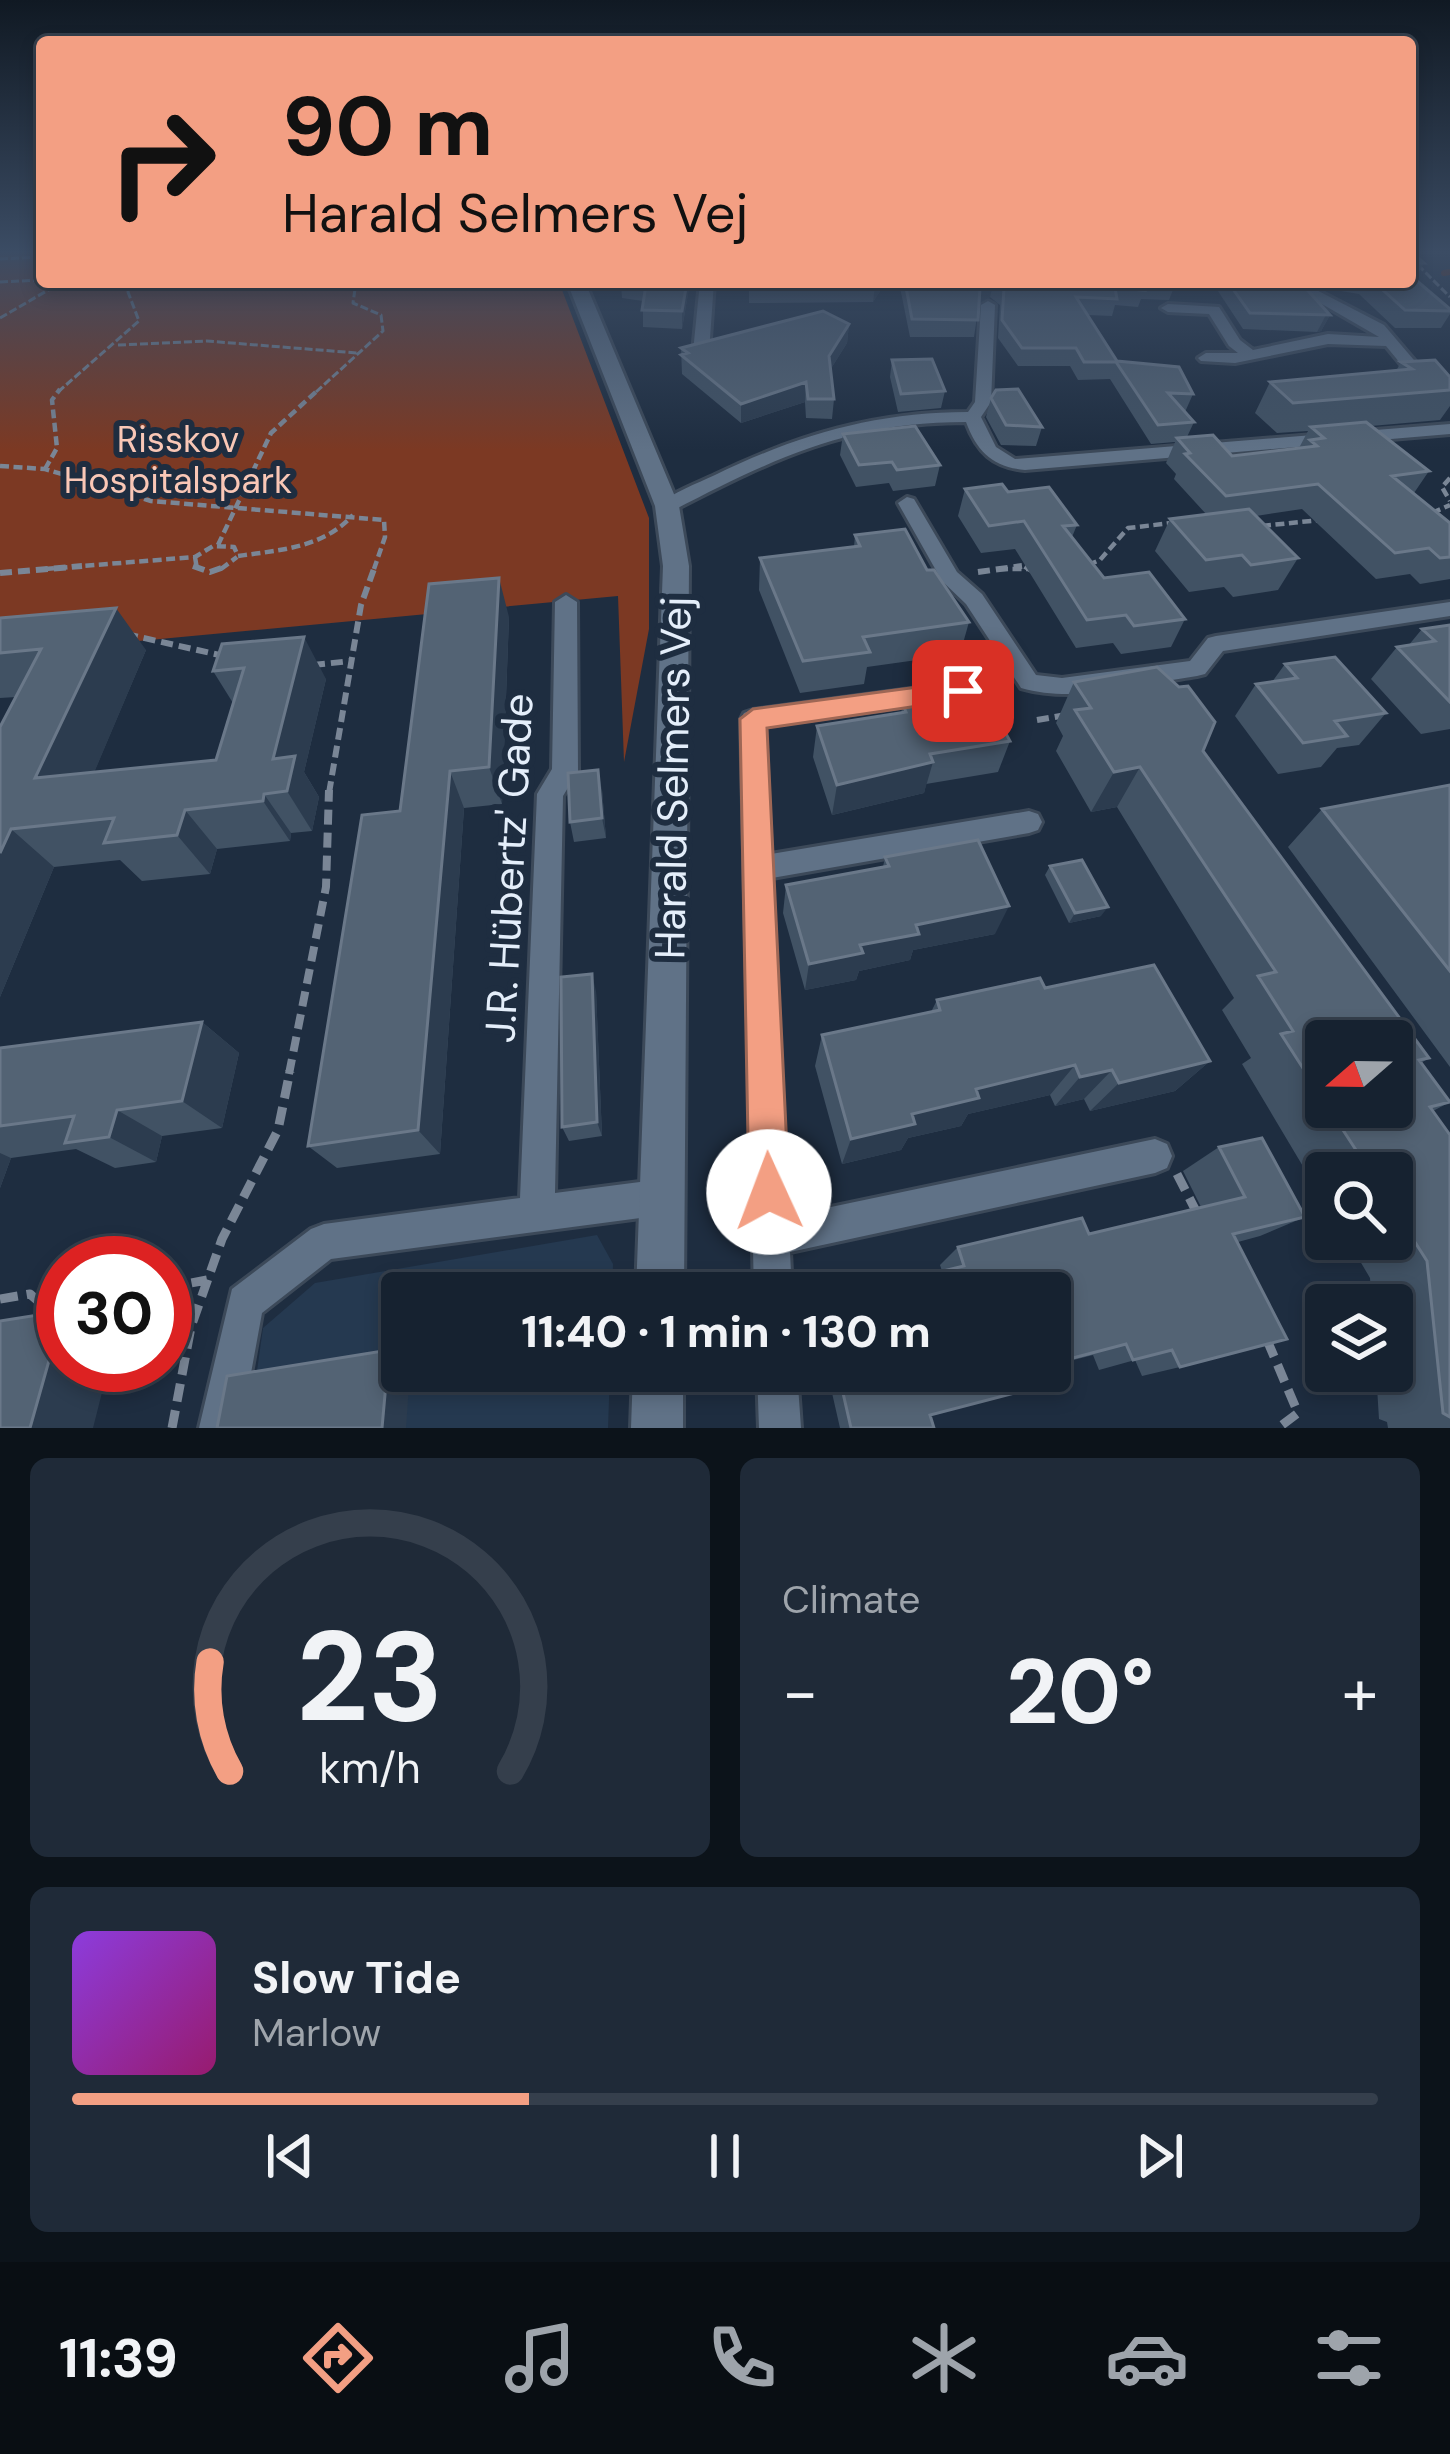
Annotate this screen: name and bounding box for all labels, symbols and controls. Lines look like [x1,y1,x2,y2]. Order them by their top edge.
text: 90 m [282,72,493,181]
icon: right [84,84,240,240]
text: Harald Selmers Vej [282,178,748,249]
park label: Risskov Hospitalspark [64,416,292,504]
street label: Harald Selmers Vej [642,596,704,960]
pin [912,640,1014,742]
icon: arrive [930,658,996,724]
street label: J.R. Hübertz' Gade [472,692,546,1044]
north arrow [1305,1020,1413,1128]
map controls [1305,1020,1413,1392]
position arrow [706,1129,832,1255]
button: search [1305,1152,1413,1260]
speed limit sign: 30 [36,1236,192,1392]
button: layers [1305,1284,1413,1392]
text: 11:40 · 1 min · 130 m [521,1302,931,1361]
text: Climate [782,1574,920,1625]
text: 23 [296,1596,444,1759]
text: 20° [1006,1634,1154,1751]
text: − [782,1650,818,1735]
text: + [1342,1650,1378,1735]
text: km/h [319,1739,421,1795]
text: Slow Tide [252,1948,461,2007]
text: Marlow [252,2007,381,2058]
icon: previous [257,2123,323,2189]
icon: pause [692,2123,758,2189]
icon: next [1127,2123,1193,2189]
icon: directions [296,2316,380,2400]
icon: music [498,2316,582,2400]
icon: phone [700,2316,784,2400]
icon: climate [902,2316,986,2400]
icon: car [1105,2316,1189,2400]
icon: filters [1307,2316,1391,2400]
text: 11:39 [59,2323,178,2394]

